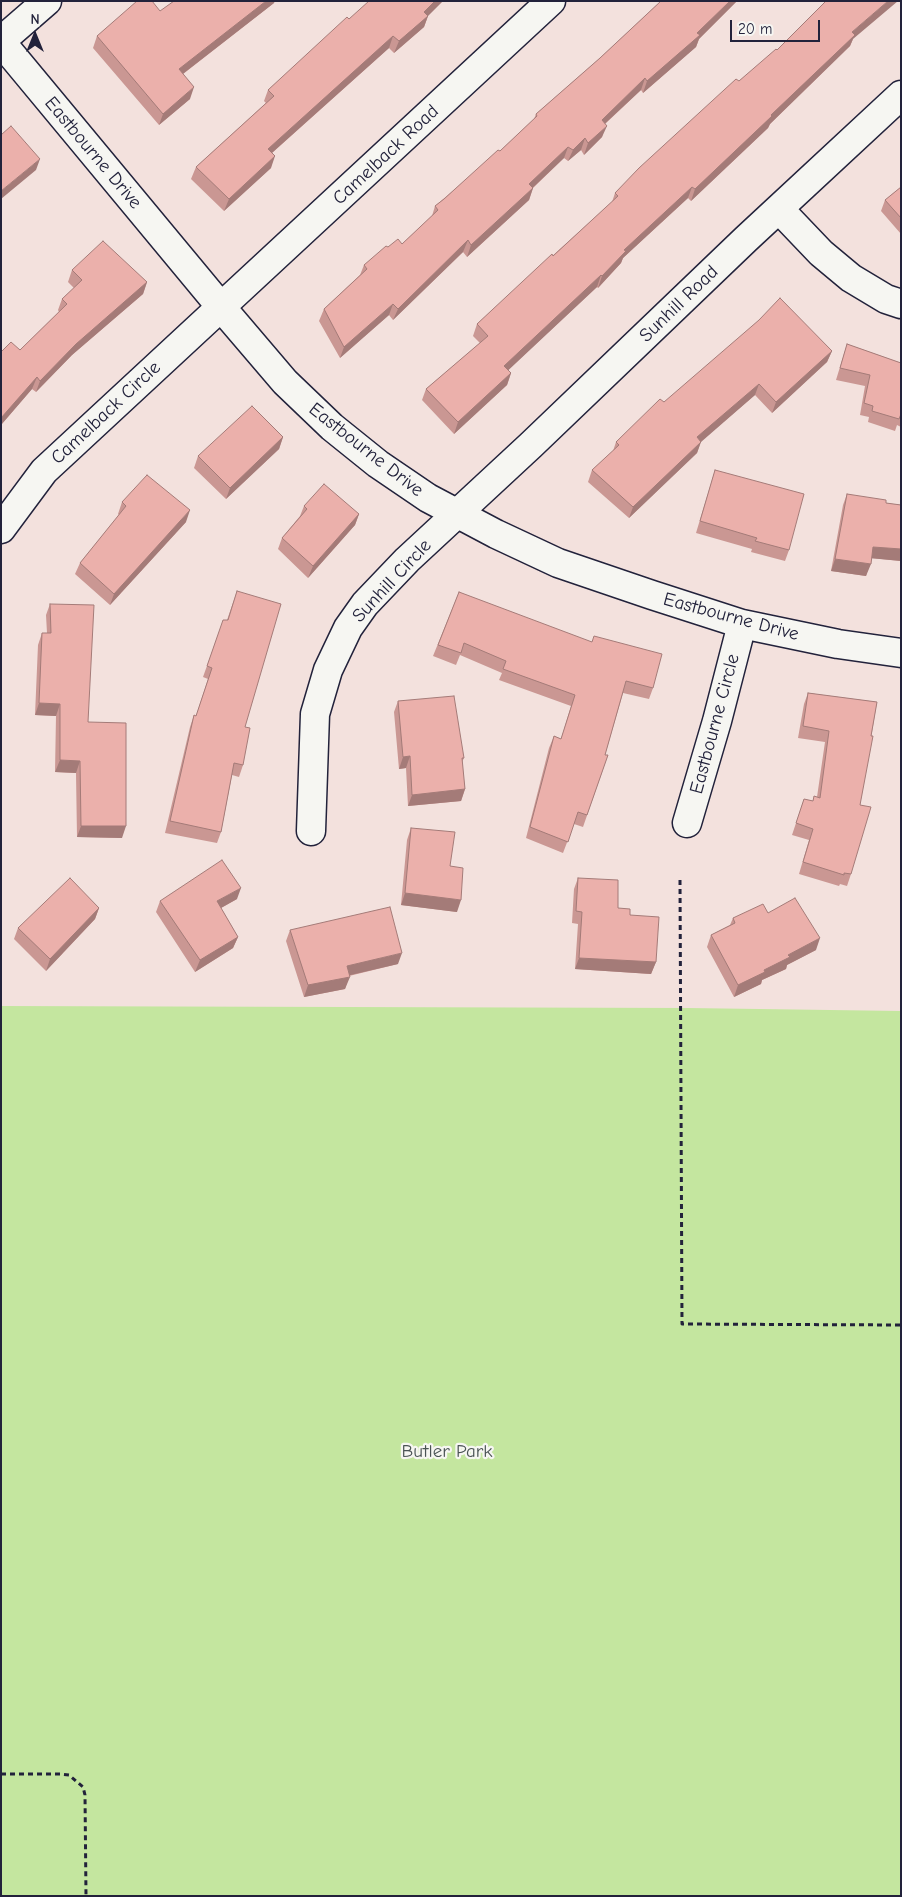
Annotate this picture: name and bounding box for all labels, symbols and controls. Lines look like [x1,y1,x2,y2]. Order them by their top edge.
north arrow [10,10,60,60]
scale bar [732,10,822,42]
text: N [30,11,40,28]
text: 20 m [738,20,772,38]
street label: Eastbourne Drive [39,92,147,214]
street label: Camelback Road [328,100,444,210]
street label: Sunhill Road [635,261,723,347]
street label: Camelback Circle [47,356,165,470]
street label: Eastbourne Drive [304,398,428,502]
street label: Sunhill Circle [348,535,436,627]
street label: Eastbourne Drive [661,588,801,646]
street label: Eastbourne Circle [685,651,745,797]
park label: Butler Park [402,1441,492,1463]

